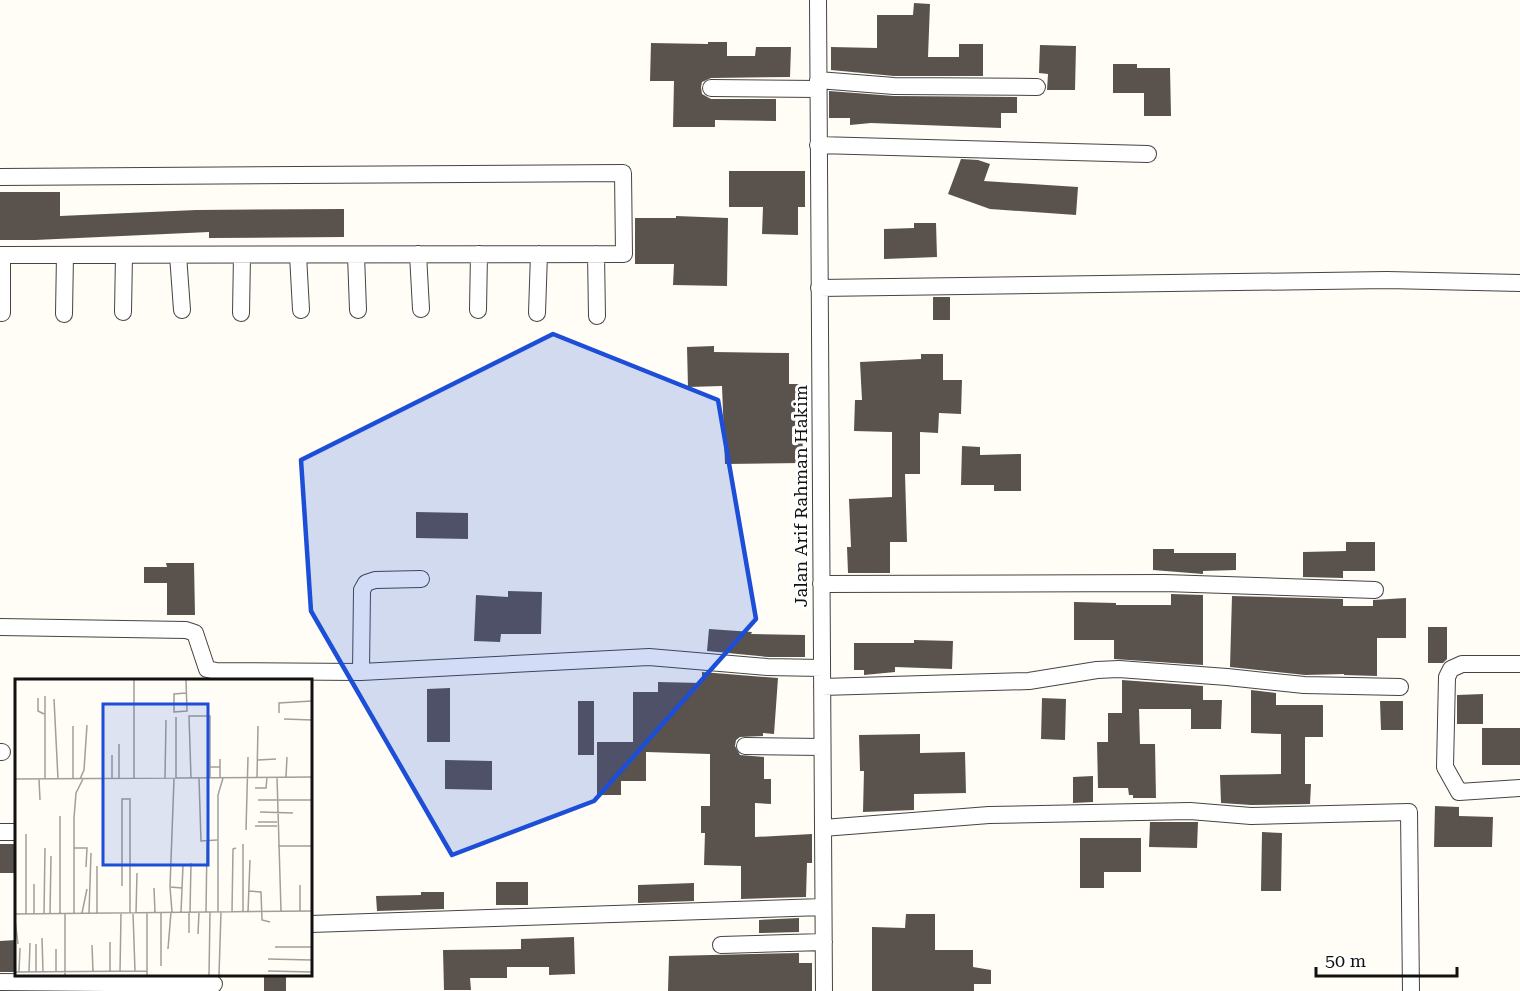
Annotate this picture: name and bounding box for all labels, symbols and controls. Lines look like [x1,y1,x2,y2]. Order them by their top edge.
street label: Jalan Arif Rahman Hakim [790,385,811,607]
inset map [15,679,312,976]
scale bar [1316,940,1457,978]
text: 50 m [1325,950,1366,971]

